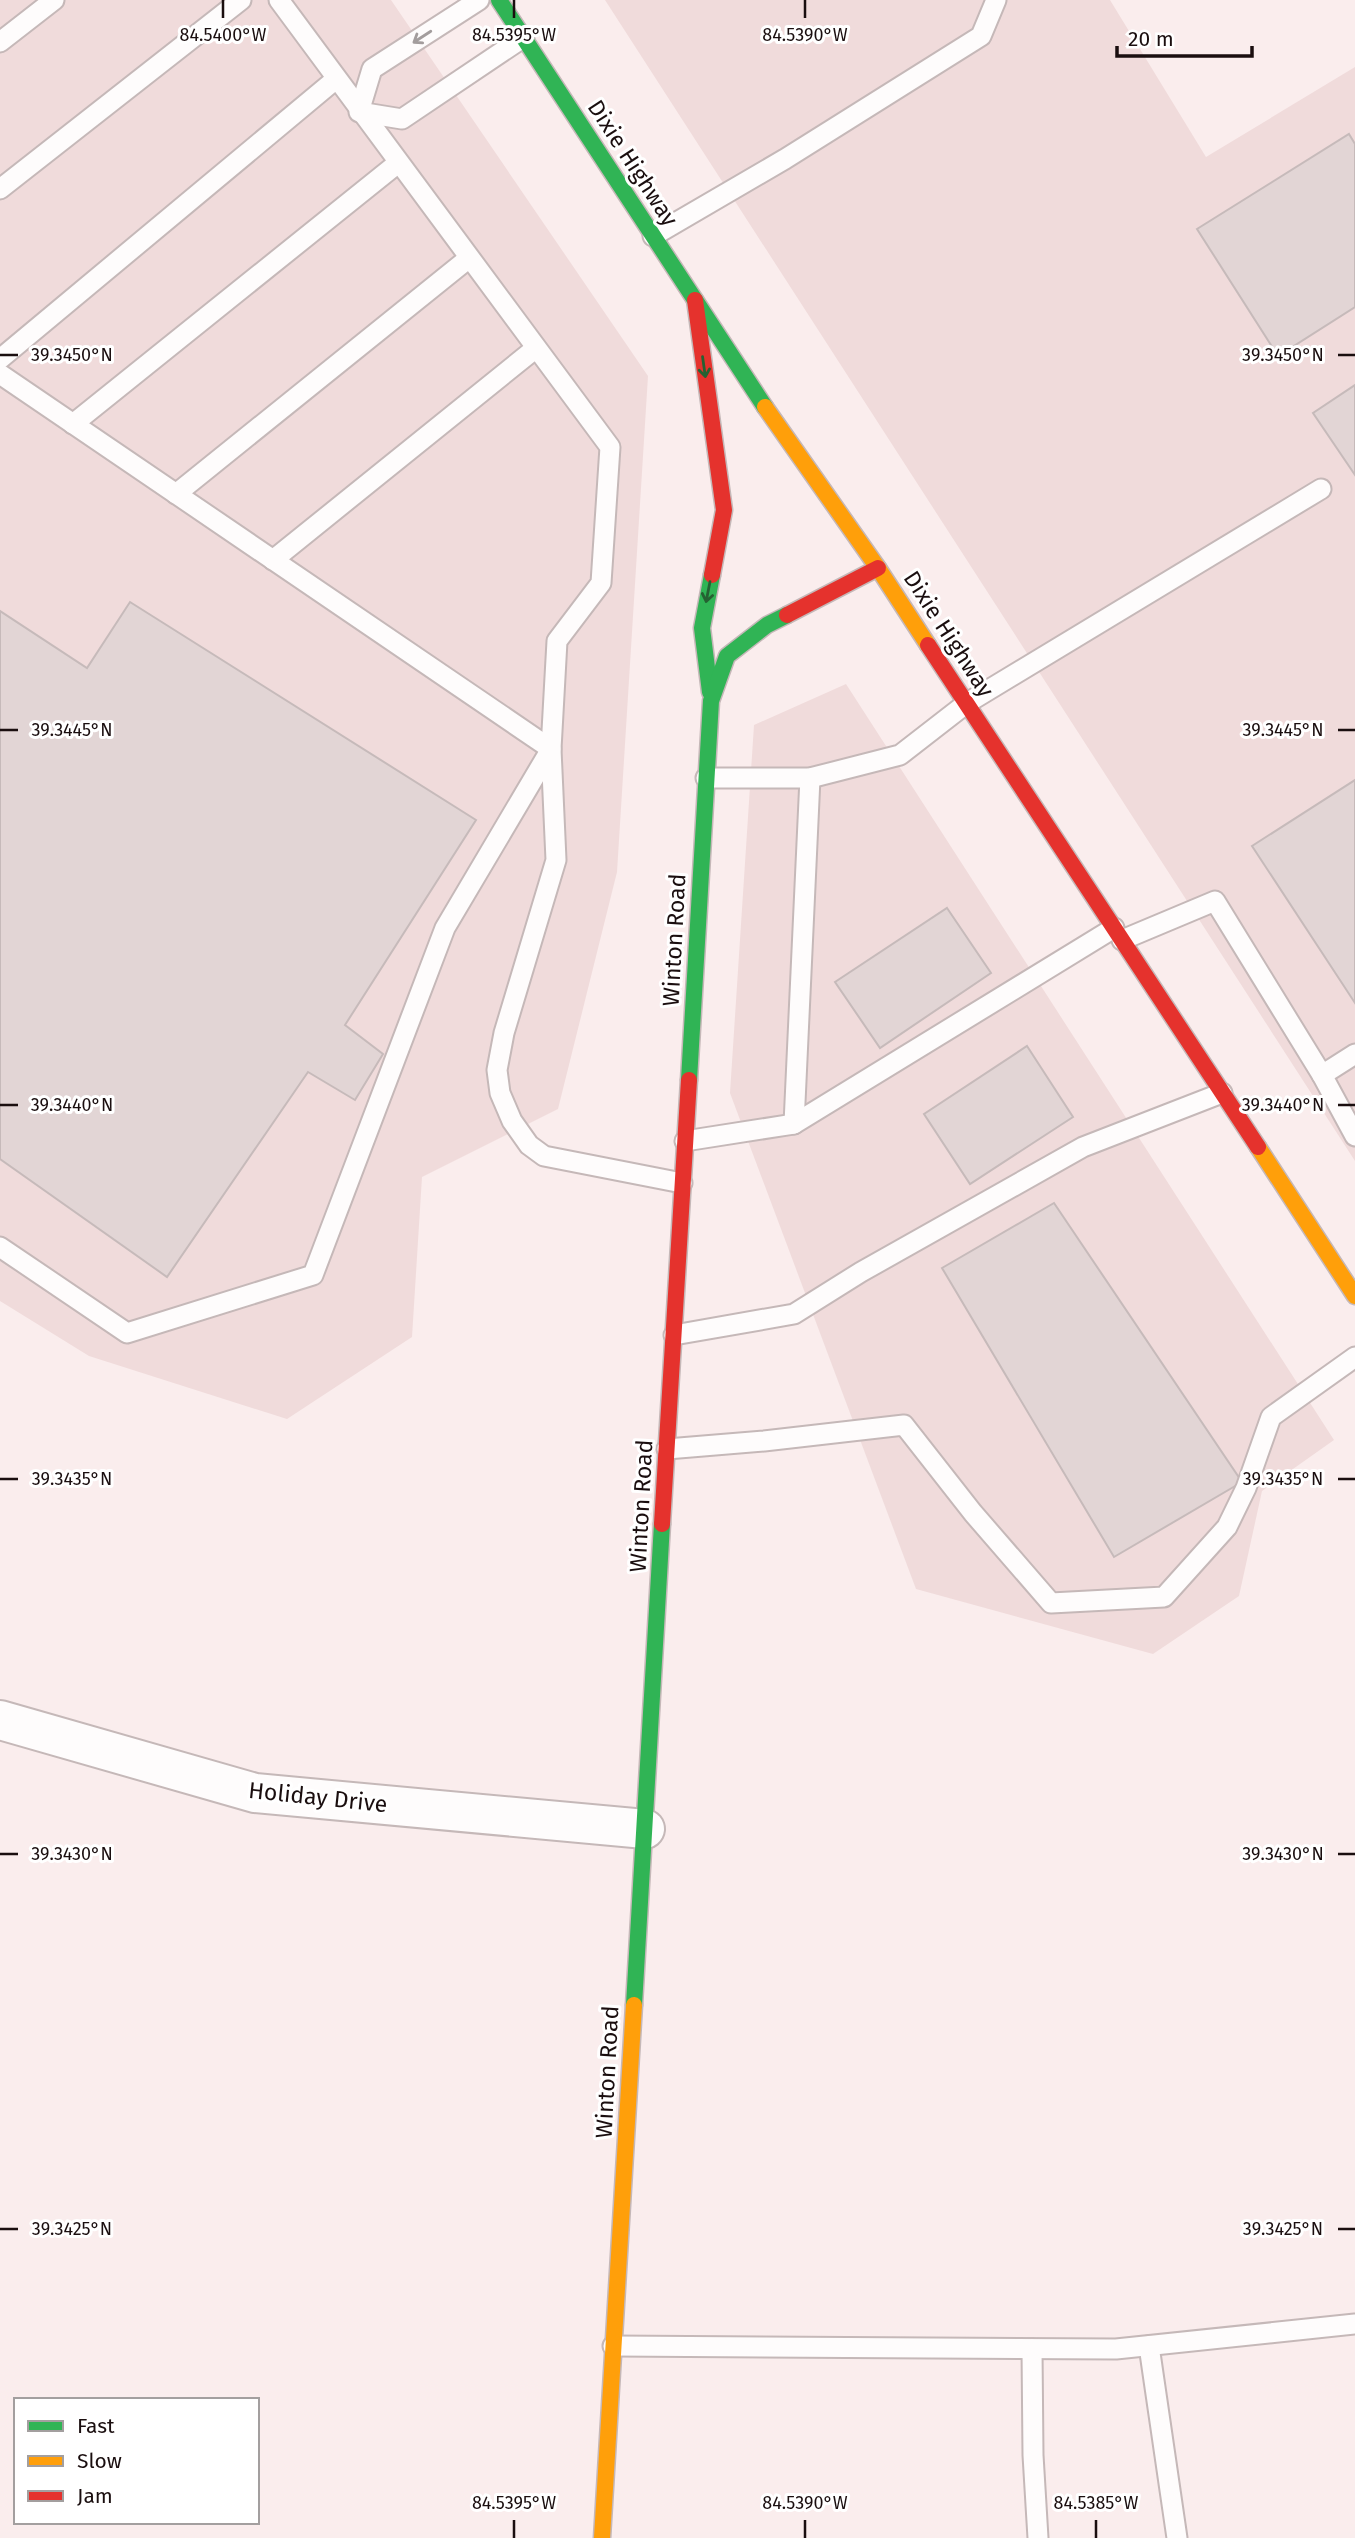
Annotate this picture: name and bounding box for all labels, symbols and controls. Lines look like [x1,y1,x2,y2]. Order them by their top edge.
scale bar [1117,14,1252,58]
text: 84.5400°W [180,24,267,46]
text: 84.5395°W [472,24,556,46]
text: 84.5390°W [762,24,848,46]
text: 20 m [1128,26,1174,52]
one-way arrow [413,30,432,44]
street label: Dixie Highway [582,95,685,232]
text: 39.3450°N [31,344,113,366]
text: 39.3450°N [1242,344,1324,366]
one-way arrow [698,355,711,378]
street label: Dixie Highway [898,566,1001,703]
one-way arrow [701,580,715,603]
text: 39.3445°N [31,719,113,741]
text: 39.3445°N [1242,719,1324,741]
street label: Winton Road [657,873,691,1007]
text: 39.3440°N [31,1094,113,1116]
text: 39.3440°N [1242,1094,1324,1116]
street label: Winton Road [624,1439,658,1573]
text: 39.3435°N [32,1468,112,1490]
text: 39.3435°N [1243,1468,1323,1490]
street label: Holiday Drive [247,1776,389,1818]
text: 39.3430°N [31,1843,113,1865]
text: 39.3430°N [1242,1843,1324,1865]
street label: Winton Road [590,2005,624,2139]
text: 39.3425°N [32,2218,112,2240]
text: 39.3425°N [1243,2218,1323,2240]
legend [14,2398,259,2524]
text: Fast [77,2413,115,2439]
text: Slow [77,2448,122,2474]
text: Jam [77,2483,113,2509]
text: 84.5395°W [472,2492,556,2514]
text: 84.5390°W [762,2492,848,2514]
text: 84.5385°W [1054,2492,1139,2514]

